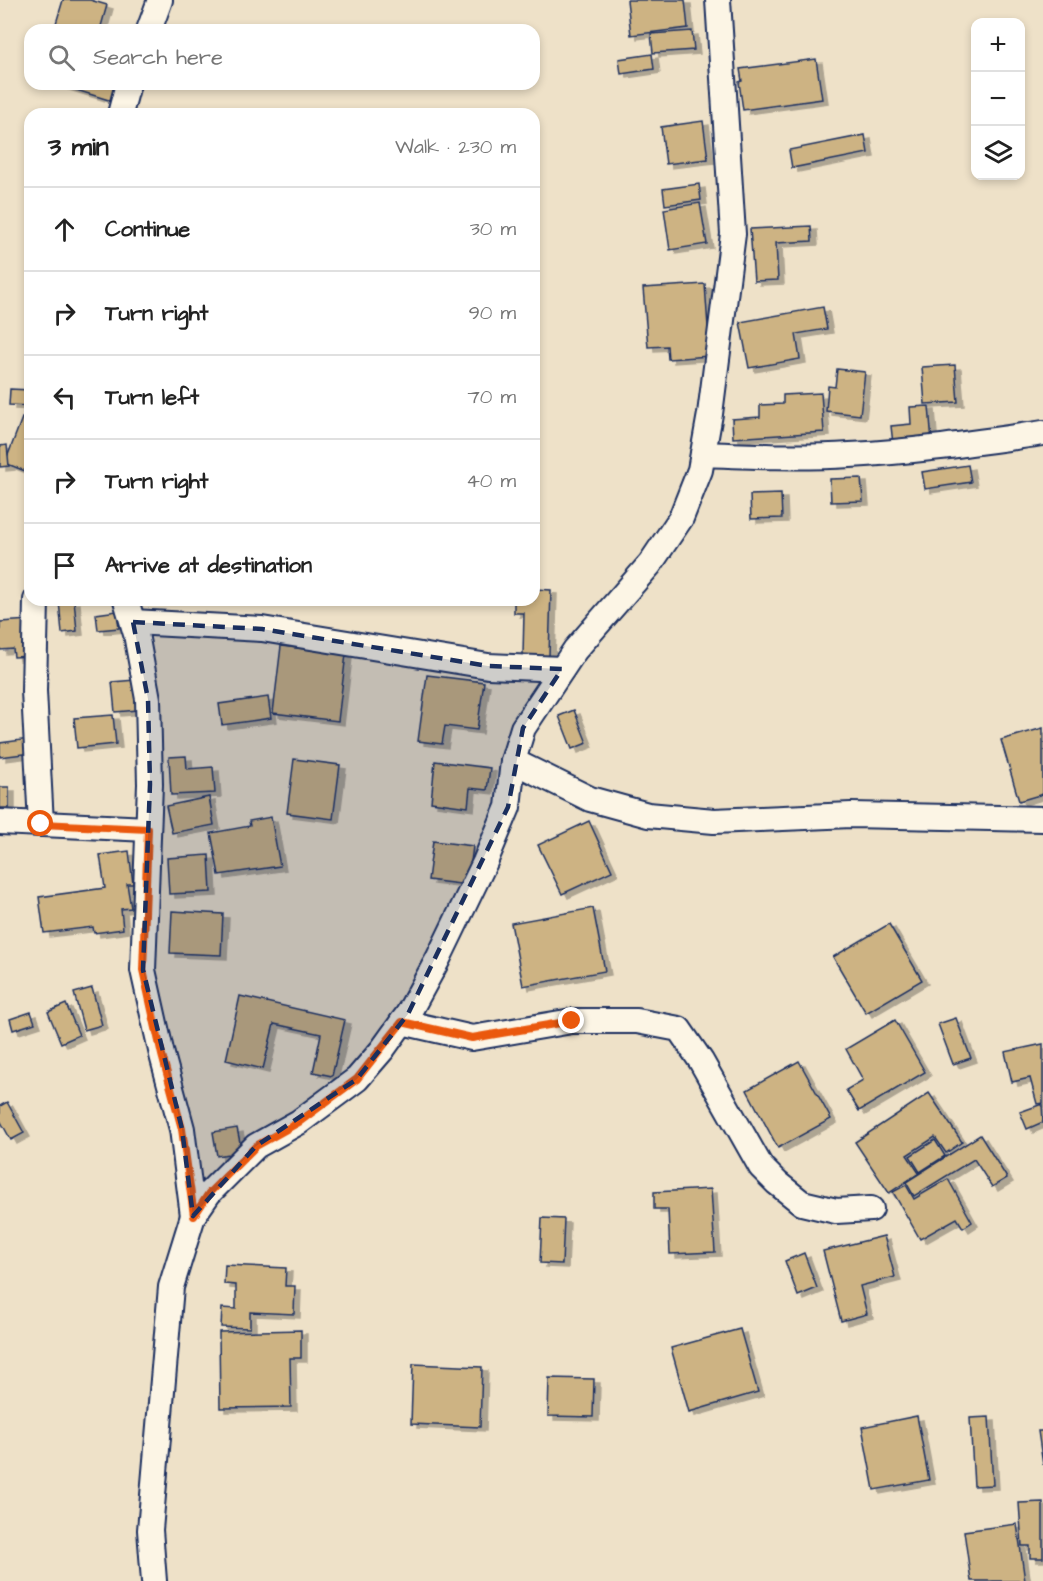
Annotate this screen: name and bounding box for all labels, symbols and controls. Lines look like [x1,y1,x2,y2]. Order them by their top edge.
map controls [971,18,1025,180]
button: + [971,18,1025,72]
search box [24,24,540,90]
icon: search [45,41,78,74]
text: Search here [93,42,223,73]
button: − [971,72,1025,126]
button: layers [971,126,1025,180]
text: 3 min [48,129,109,165]
text: Walk · 230 m [395,133,516,161]
icon: ahead [48,213,81,246]
text: Continue [105,214,190,245]
text: 30 m [470,215,516,243]
icon: right [48,297,81,330]
text: Turn right [105,298,208,329]
text: 90 m [468,299,516,327]
icon: left [48,381,81,414]
text: Turn left [105,382,199,413]
text: 70 m [468,383,516,411]
icon: right [48,465,81,498]
text: Turn right [105,466,208,497]
text: 40 m [466,467,516,495]
icon: arrive [48,549,81,582]
text: Arrive at destination [105,550,312,581]
route start [27,810,53,836]
route end [558,1007,584,1033]

